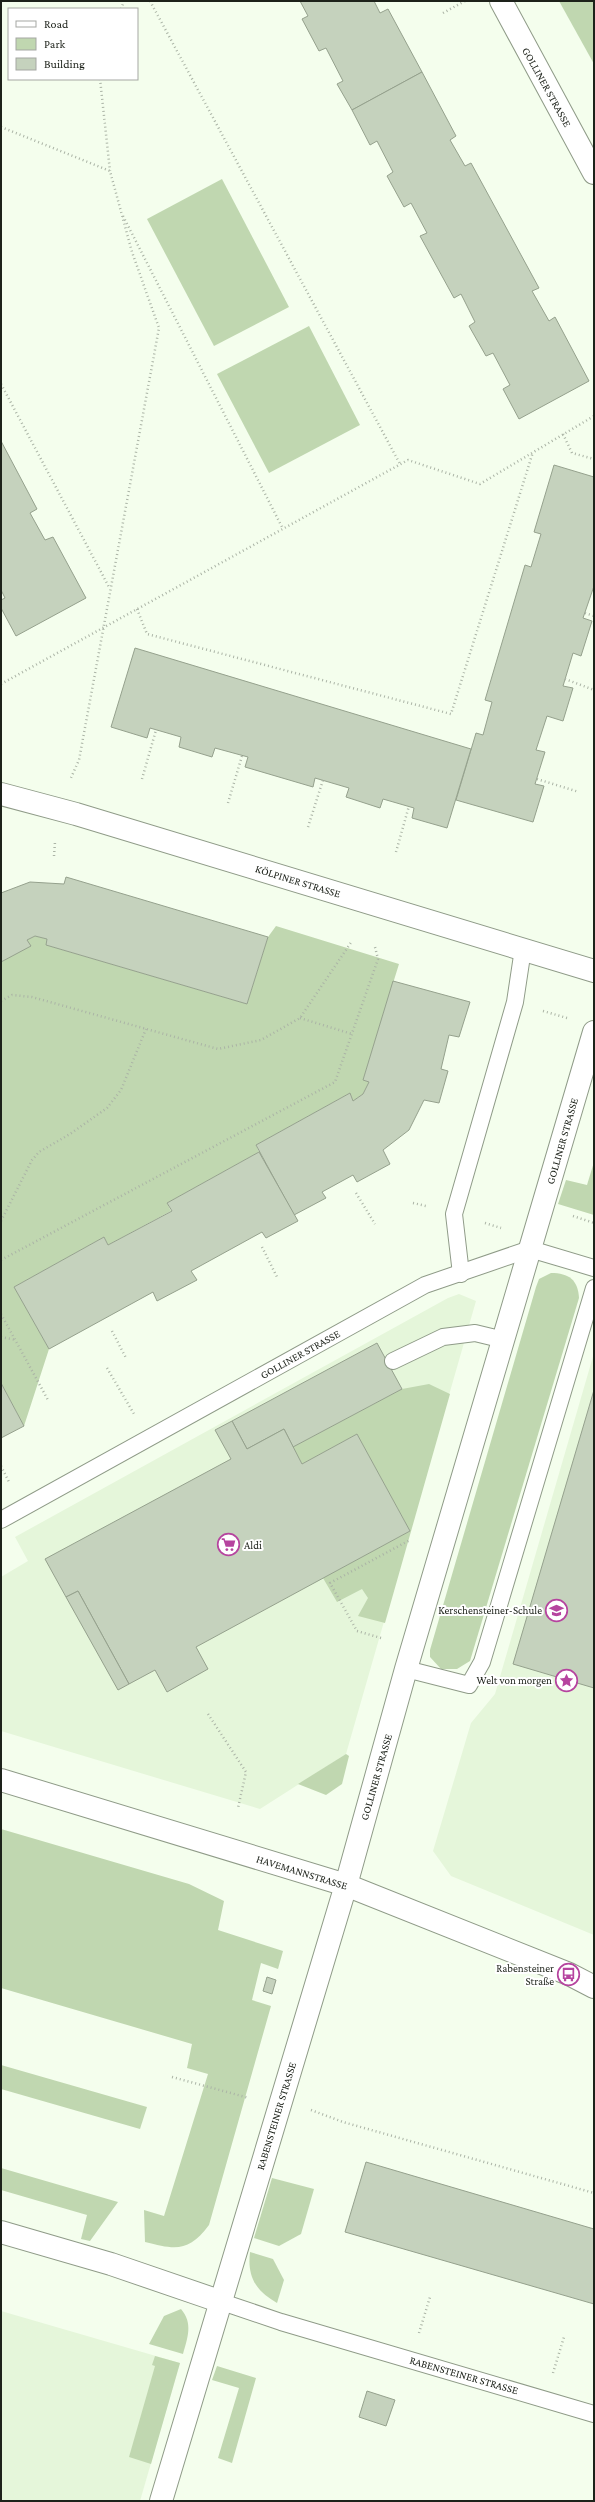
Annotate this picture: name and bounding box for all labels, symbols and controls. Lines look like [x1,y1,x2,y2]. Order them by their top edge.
legend [8,8,138,80]
text: Road [44,17,69,31]
text: Park [44,37,66,51]
street label: GOLLINER STRASSE [520,45,574,129]
text: Building [44,57,85,71]
street label: KÖLPINER STRASSE [254,862,342,900]
street label: GOLLINER STRASSE [544,1096,580,1186]
street label: GOLLINER STRASSE [258,1327,342,1381]
supermarket icon: Aldi [215,1532,241,1558]
place label: Aldi [244,1539,262,1551]
school or university icon: Kerschensteiner-Schule [544,1597,570,1623]
place label: Kerschensteiner-Schule [438,1604,542,1616]
place icon: Welt von morgen [554,1667,580,1693]
place label: Welt von morgen [477,1674,552,1687]
street label: GOLLINER STRASSE [358,1732,394,1822]
street label: HAVEMANNSTRASSE [255,1852,349,1892]
bus stop icon: Rabensteiner Straße [556,1961,582,1987]
place label: Rabensteiner Straße [496,1962,554,1987]
street label: RABENSTEINER STRASSE [254,2061,298,2171]
street label: RABENSTEINER STRASSE [408,2354,520,2396]

